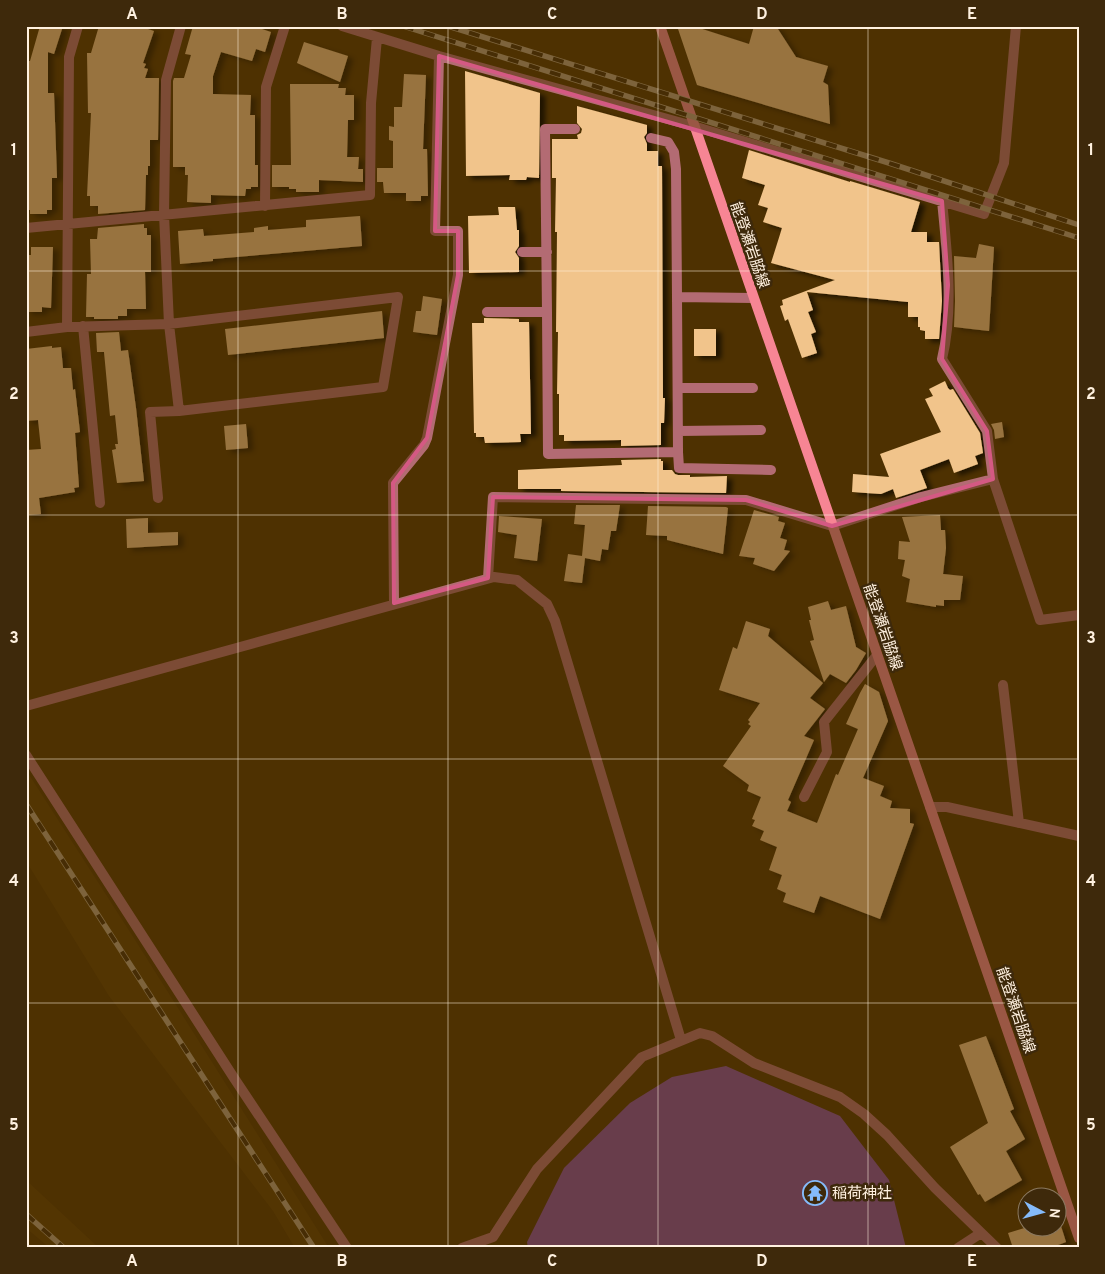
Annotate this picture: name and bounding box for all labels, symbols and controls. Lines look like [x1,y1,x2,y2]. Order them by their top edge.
text: A [126,5,138,25]
text: B [336,5,348,25]
text: C [547,5,557,25]
text: D [756,5,768,25]
text: E [967,5,977,25]
text: 1 [11,141,17,161]
text: 1 [1088,141,1094,161]
street label: 能登瀬岩脇線 [725,200,773,291]
text: 2 [9,385,19,405]
text: 2 [1086,385,1096,405]
street label: 能登瀬岩脇線 [858,582,906,673]
text: 3 [9,629,19,649]
text: 3 [1086,629,1096,649]
text: 4 [9,872,19,892]
text: 4 [1086,872,1096,892]
street label: 能登瀬岩脇線 [991,965,1039,1056]
text: 5 [9,1116,19,1136]
text: 5 [1086,1116,1096,1136]
temple icon: 稲荷神社 [802,1180,828,1206]
place label: 稲荷神社 [832,1185,892,1204]
north arrow [1018,1186,1068,1236]
text: N [1044,1207,1062,1219]
text: A [126,1252,138,1272]
text: B [336,1252,348,1272]
text: C [547,1252,557,1272]
text: D [756,1252,768,1272]
text: E [967,1252,977,1272]

